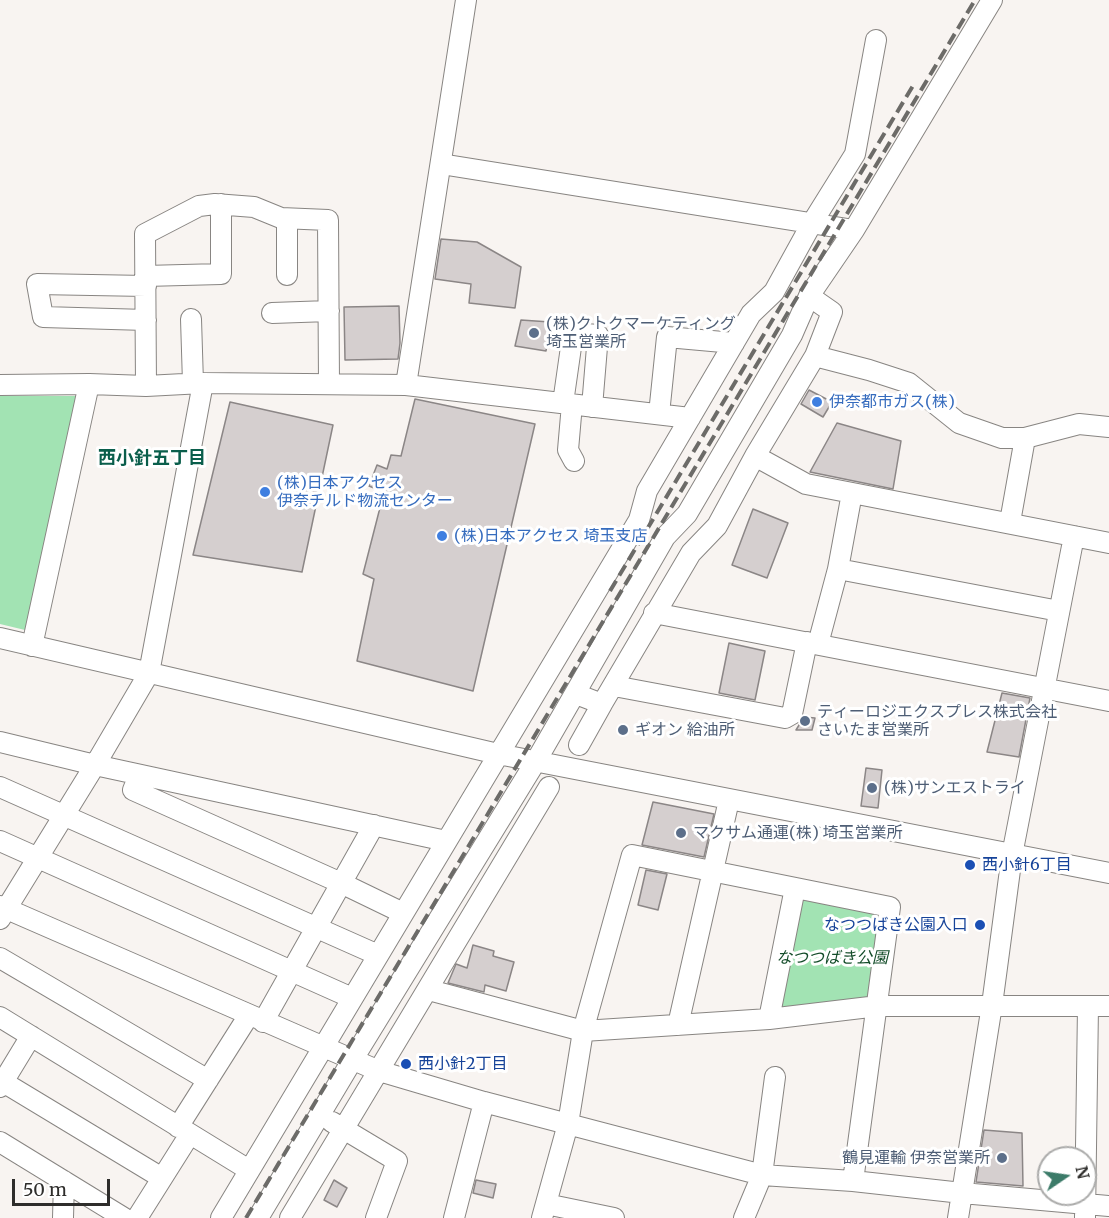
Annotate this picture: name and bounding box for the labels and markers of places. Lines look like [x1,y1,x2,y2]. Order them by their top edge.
place label: (株)クトクマーケティング 埼玉営業所 [546,314,736,352]
marker: (株)クトクマーケティング 埼玉営業所 [527,326,541,340]
place label: 伊奈都市ガス(株) [829,392,955,412]
marker: 伊奈都市ガス(株) [810,395,824,409]
place label: (株)日本アクセス 伊奈チルド物流センター [277,473,453,511]
marker: (株)日本アクセス 伊奈チルド物流センター [258,485,272,499]
place label: (株)日本アクセス 埼玉支店 [454,526,648,546]
marker: (株)日本アクセス 埼玉支店 [435,529,449,543]
place label: ティーロジエクスプレス株式会社 さいたま営業所 [817,702,1057,740]
marker: ティーロジエクスプレス株式会社 さいたま営業所 [798,714,812,728]
place label: ギオン 給油所 [635,720,735,740]
marker: ギオン 給油所 [616,723,630,737]
place label: (株)サンエストライ [884,778,1026,798]
marker: (株)サンエストライ [865,781,879,795]
place label: マクサム通運(株) 埼玉営業所 [693,823,903,843]
marker: マクサム通運(株) 埼玉営業所 [674,826,688,840]
place label: 西小針6丁目 [982,855,1072,875]
marker: 西小針6丁目 [963,858,977,872]
place label: なつつばき公園入口 [824,915,968,935]
marker: なつつばき公園入口 [973,918,987,932]
place label: 西小針2丁目 [418,1054,508,1074]
marker: 西小針2丁目 [399,1057,413,1071]
place label: 鶴見運輸 伊奈営業所 [842,1148,990,1168]
marker: 鶴見運輸 伊奈営業所 [995,1151,1009,1165]

